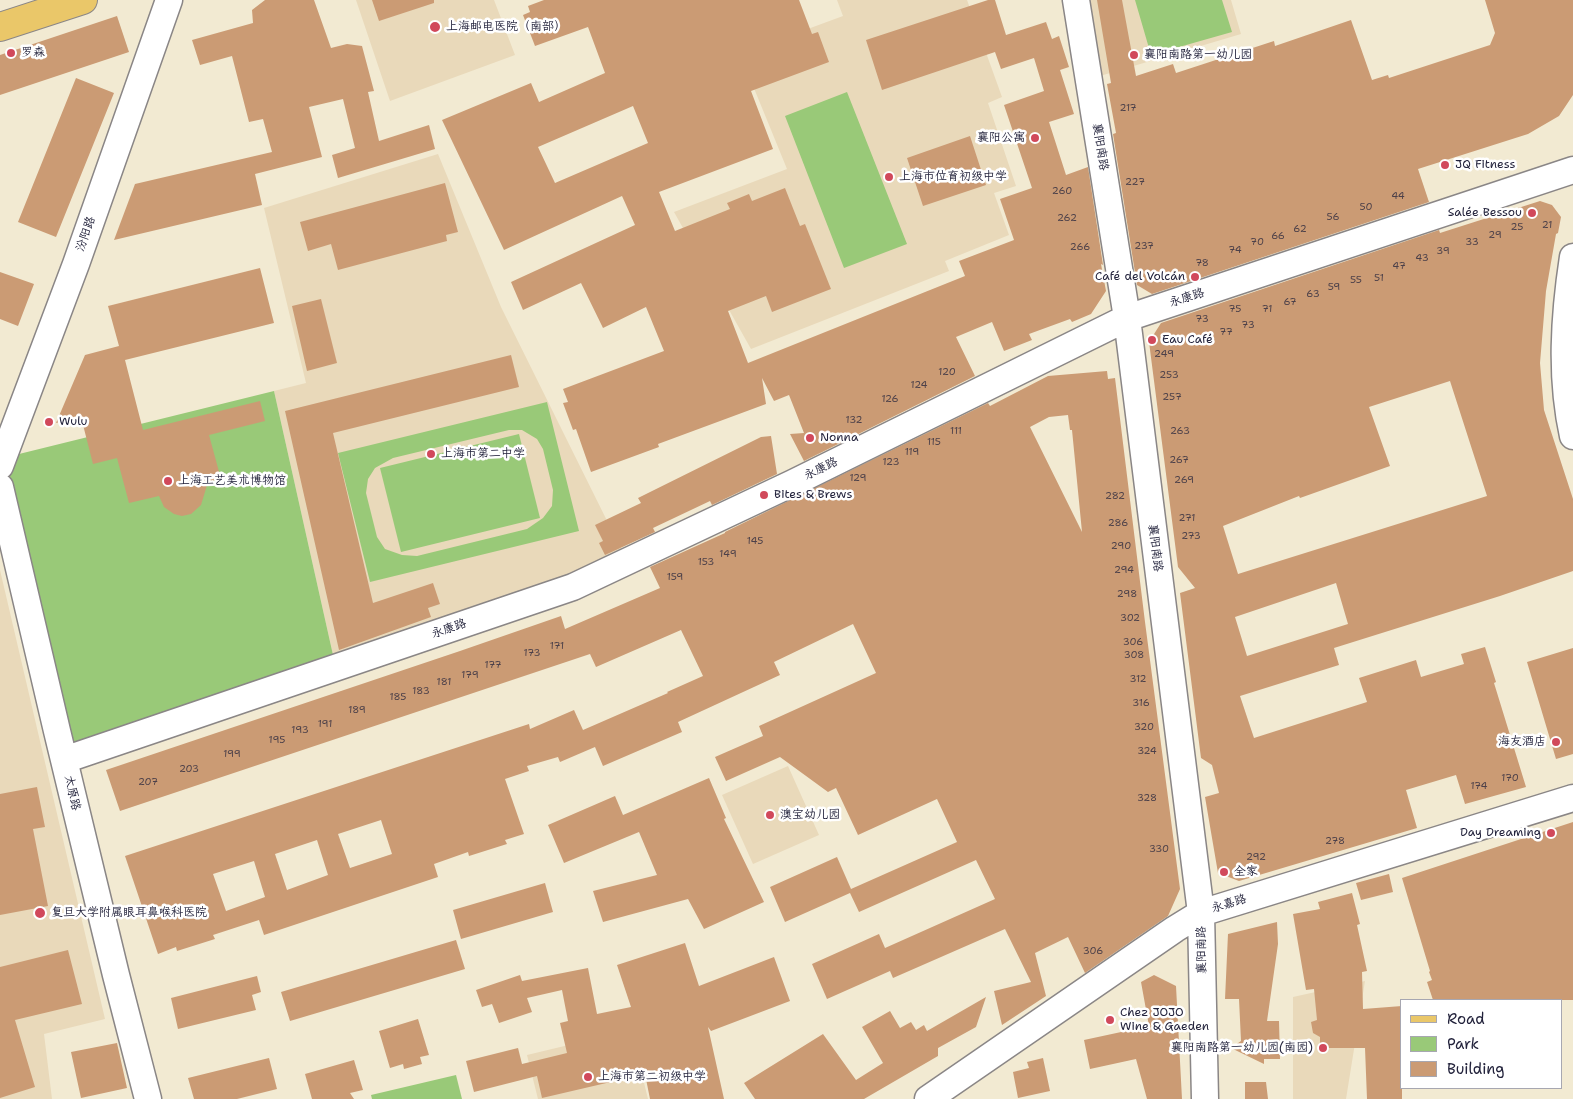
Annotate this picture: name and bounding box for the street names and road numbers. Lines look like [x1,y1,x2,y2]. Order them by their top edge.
street label: 襄阳南路 [1089,122,1111,172]
street label: 汾阳路 [73,215,99,253]
street label: 永康路 [1168,286,1206,310]
street label: 永康路 [802,455,840,483]
street label: 襄阳南路 [1145,523,1165,573]
street label: 永康路 [430,616,468,642]
street label: 太原路 [61,774,83,812]
street label: 永嘉路 [1210,892,1248,916]
street label: 襄阳南路 [1194,926,1210,974]

